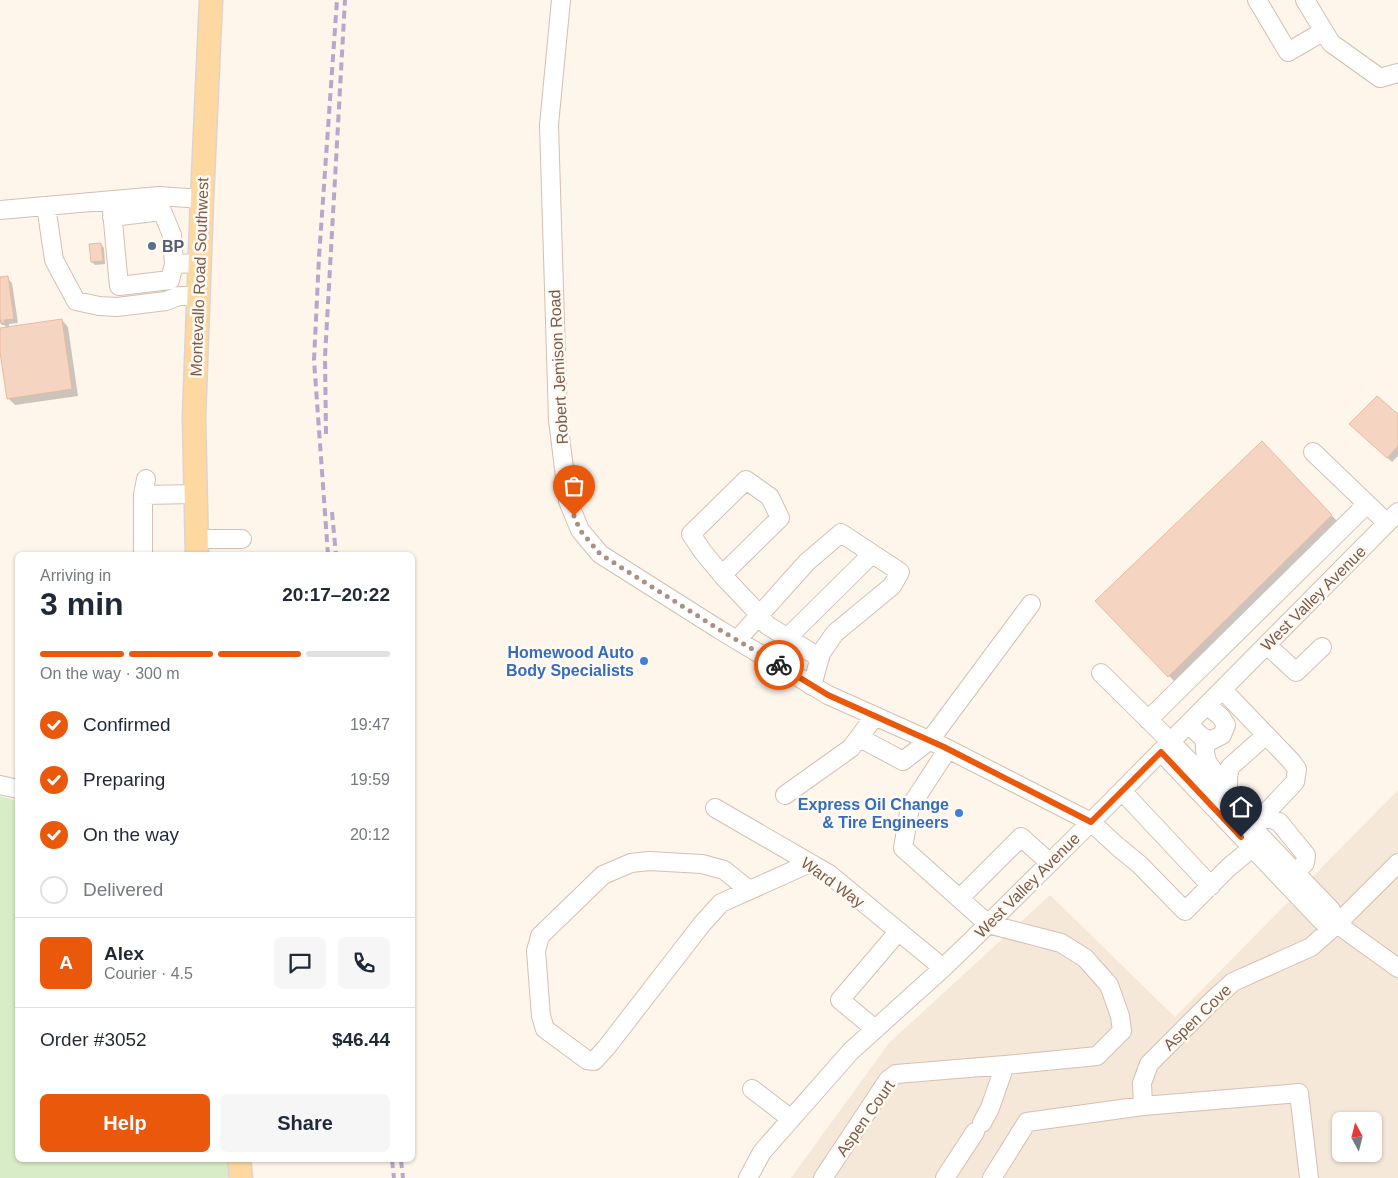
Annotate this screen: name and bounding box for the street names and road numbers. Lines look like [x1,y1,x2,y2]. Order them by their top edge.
street label: Montevallo Road Southwest [188,177,211,377]
street label: Robert Jemison Road [546,289,571,445]
street label: West Valley Avenue [1258,543,1369,654]
street label: West Valley Avenue [972,830,1083,941]
street label: Ward Way [798,854,867,911]
street label: Aspen Cove [1160,981,1235,1054]
street label: Aspen Court [833,1077,898,1160]

